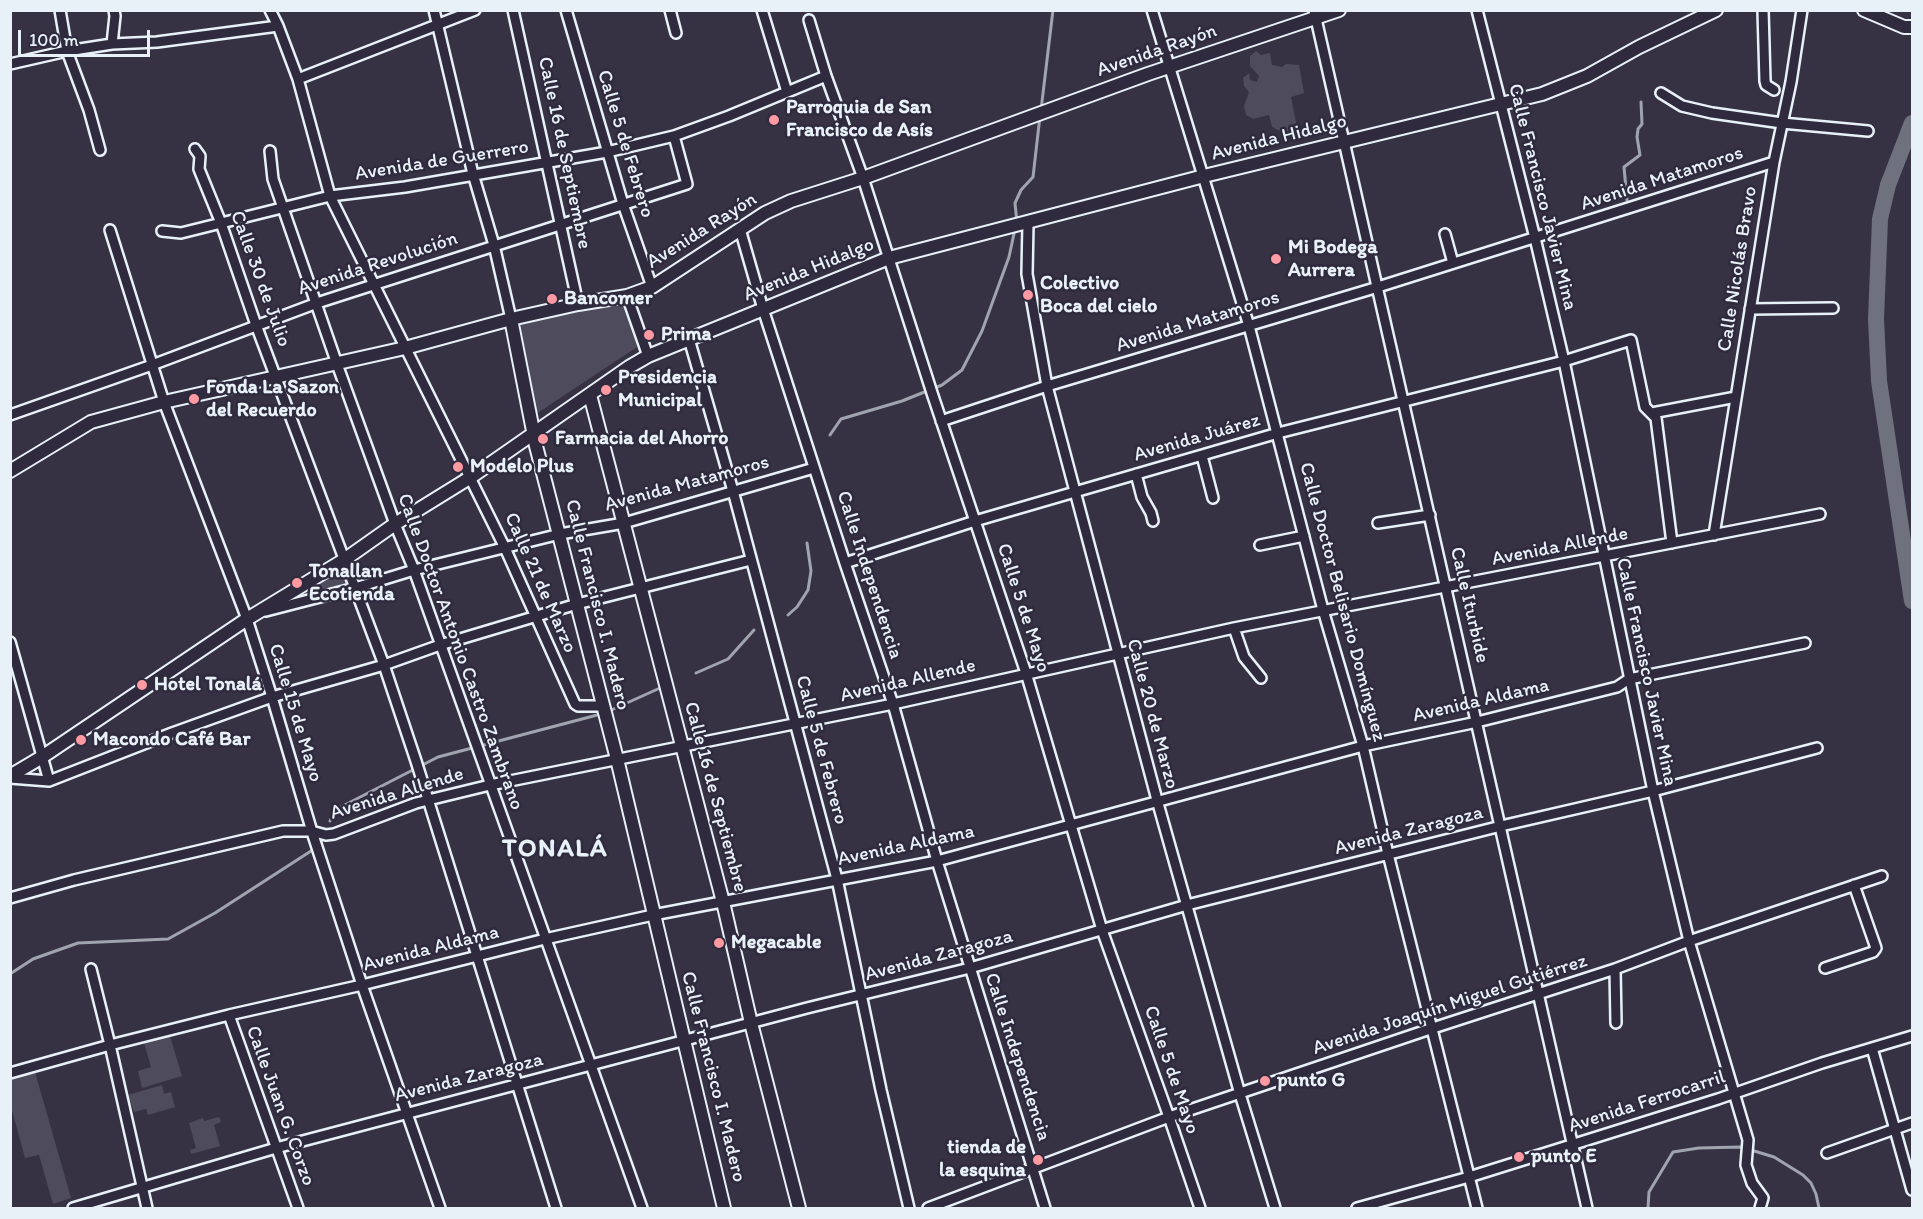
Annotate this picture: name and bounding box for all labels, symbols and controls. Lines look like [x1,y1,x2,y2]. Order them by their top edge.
scale bar [21,18,153,56]
street label: Avenida Rayón [1094,19,1220,83]
text: 100 m [29,29,79,51]
street label: Calle 16 de Septiembre [532,55,596,251]
street label: Calle 5 de Febrero [591,67,659,221]
street label: Calle Francisco Javier Mina [1502,81,1582,313]
place label: Parroquia de San Francisco de Asís [786,96,933,143]
street label: Avenida Hidalgo [1209,110,1349,166]
marker: Parroquia de San Francisco de Asís [767,113,781,127]
street label: Avenida de Guerrero [353,135,531,187]
street label: Avenida Matamoros [1578,141,1746,217]
street label: Calle Nicolás Bravo [1713,185,1763,353]
street label: Avenida Rayón [642,188,762,274]
street label: Calle 30 de Julio [224,208,296,350]
street label: Avenida Revolución [295,227,461,301]
street label: Avenida Hidalgo [740,233,878,307]
place label: Mi Bodega Aurrera [1288,236,1378,283]
marker: Mi Bodega Aurrera [1269,252,1283,266]
place label: Colectivo Boca del cielo [1040,272,1157,319]
street label: Avenida Matamoros [1113,286,1283,358]
place label: Bancomer [564,287,652,311]
marker: Colectivo Boca del cielo [1021,288,1035,302]
marker: Bancomer [545,292,559,306]
place label: Prima [661,323,711,347]
marker: Prima [642,328,656,342]
place label: Presidencia Municipal [618,366,717,413]
place label: Fonda La Sazon del Recuerdo [206,376,339,423]
marker: Presidencia Municipal [599,383,613,397]
marker: Fonda La Sazon del Recuerdo [187,392,201,406]
street label: Avenida Juárez [1131,408,1263,468]
place label: Farmacia del Ahorro [555,427,728,451]
marker: Farmacia del Ahorro [536,432,550,446]
street label: Avenida Matamoros [602,450,772,518]
place label: Modelo Plus [470,455,574,479]
marker: Modelo Plus [451,460,465,474]
street label: Calle Doctor Belisario Domínguez [1293,460,1391,744]
street label: Calle Independencia [831,488,907,662]
street label: Calle Doctor Antonio Castro Zambrano [391,490,529,814]
street label: Calle Francisco I. Madero [559,497,635,713]
street label: Calle 21 de Marzo [498,509,582,657]
street label: Avenida Allende [1490,522,1630,572]
street label: Calle 5 de Mayo [991,541,1055,675]
street label: Calle Iturbide [1444,545,1494,665]
street label: Calle Francisco Javier Mina [1610,556,1682,788]
place label: Tonallan Ecotienda [309,560,395,607]
marker: Tonallan Ecotienda [290,576,304,590]
street label: Calle 20 de Marzo [1120,636,1184,792]
street label: Calle 15 de Mayo [263,641,327,785]
street label: Avenida Allende [838,654,978,708]
place label: Hotel Tonalá [154,673,262,697]
street label: Calle 5 de Febrero [790,673,852,827]
street label: Avenida Aldama [1411,674,1551,728]
marker: Hotel Tonalá [135,678,149,692]
street label: Calle 16 de Septiembre [678,699,752,895]
place label: Macondo Café Bar [93,728,250,752]
marker: Macondo Café Bar [74,733,88,747]
street label: Avenida Allende [327,762,467,826]
street label: Avenida Zaragoza [1332,801,1486,861]
street label: Avenida Aldama [835,820,977,872]
district label: TONALÁ [502,833,608,865]
street label: Avenida Aldama [361,921,501,977]
street label: Avenida Zaragoza [862,925,1016,987]
place label: Megacable [731,931,821,955]
marker: Megacable [712,936,726,950]
street label: Avenida Joaquín Miguel Gutiérrez [1310,949,1590,1061]
street label: Calle Francisco I. Madero [675,969,751,1185]
street label: Calle Independencia [979,970,1055,1144]
street label: Calle 5 de Mayo [1138,1003,1204,1137]
street label: Calle Juan G. Corzo [240,1023,320,1189]
street label: Avenida Zaragoza [392,1048,546,1108]
street label: Avenida Ferrocarril [1565,1065,1729,1139]
place label: punto G [1277,1069,1345,1093]
marker: punto G [1258,1074,1272,1088]
place label: tienda de la esquina [939,1136,1026,1183]
place label: punto E [1531,1145,1597,1169]
marker: punto E [1512,1150,1526,1164]
marker: tienda de la esquina [1031,1153,1045,1167]

